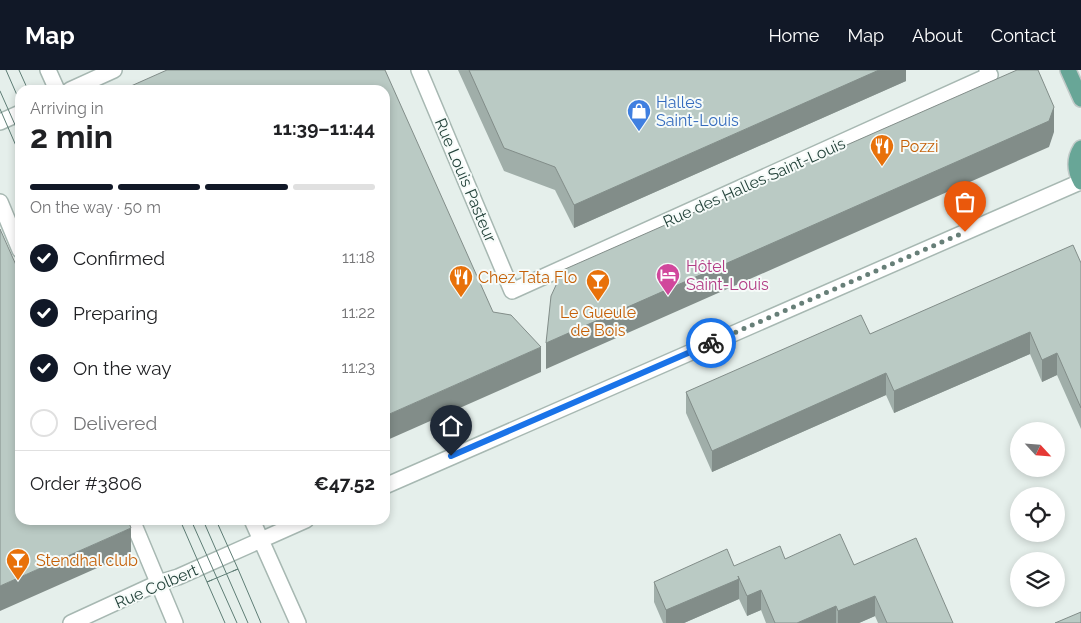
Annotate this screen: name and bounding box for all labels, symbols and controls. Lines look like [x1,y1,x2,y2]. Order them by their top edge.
text: Map [25,21,75,50]
text: Home [768,25,819,46]
text: Map [847,25,884,46]
text: About [912,25,963,46]
text: Contact [991,25,1056,46]
place label: Halles Saint-Louis [656,93,739,130]
shop icon: Halles Saint-Louis [626,98,652,132]
text: Arriving in [30,99,104,118]
street label: Rue Louis Pasteur [431,115,500,245]
text: 11:39–11:44 [273,117,375,139]
text: 2 min [30,118,113,155]
restaurant icon: Pozzi [869,133,895,167]
street label: Rue des Halles Saint-Louis [660,134,848,231]
place label: Pozzi [900,137,938,156]
pin [944,181,986,232]
icon: bag [951,188,979,216]
text: On the way · 50 m [30,198,161,217]
icon: check [30,244,58,272]
text: Confirmed [73,247,165,269]
text: 11:18 [342,248,375,267]
place label: Hôtel Saint-Louis [686,257,769,294]
hotel icon: Hôtel Saint-Louis [655,262,681,296]
restaurant icon: Chez Tata Flo [448,264,474,298]
place label: Chez Tata Flo [478,268,577,287]
bar icon: Le Gueule de Bois [585,268,611,302]
icon: check [30,299,58,327]
text: Preparing [73,302,158,324]
text: 11:22 [342,303,375,322]
place label: Le Gueule de Bois [560,303,636,340]
courier [686,318,736,368]
icon: bike [697,329,725,357]
icon: check [30,354,58,382]
text: On the way [73,357,172,379]
text: 11:23 [341,358,375,377]
pin [430,405,472,456]
text: Delivered [73,412,157,434]
icon: home [437,412,465,440]
north arrow [1010,422,1065,478]
map controls [1010,422,1065,607]
text: Order #3806 [30,472,142,494]
text: €47.52 [314,472,375,494]
button: locate [1010,487,1065,542]
bar icon: Stendhal club [5,547,31,581]
place label: Stendhal club [36,551,138,570]
button: layers [1010,552,1065,607]
street label: Rue Colbert [112,560,201,612]

